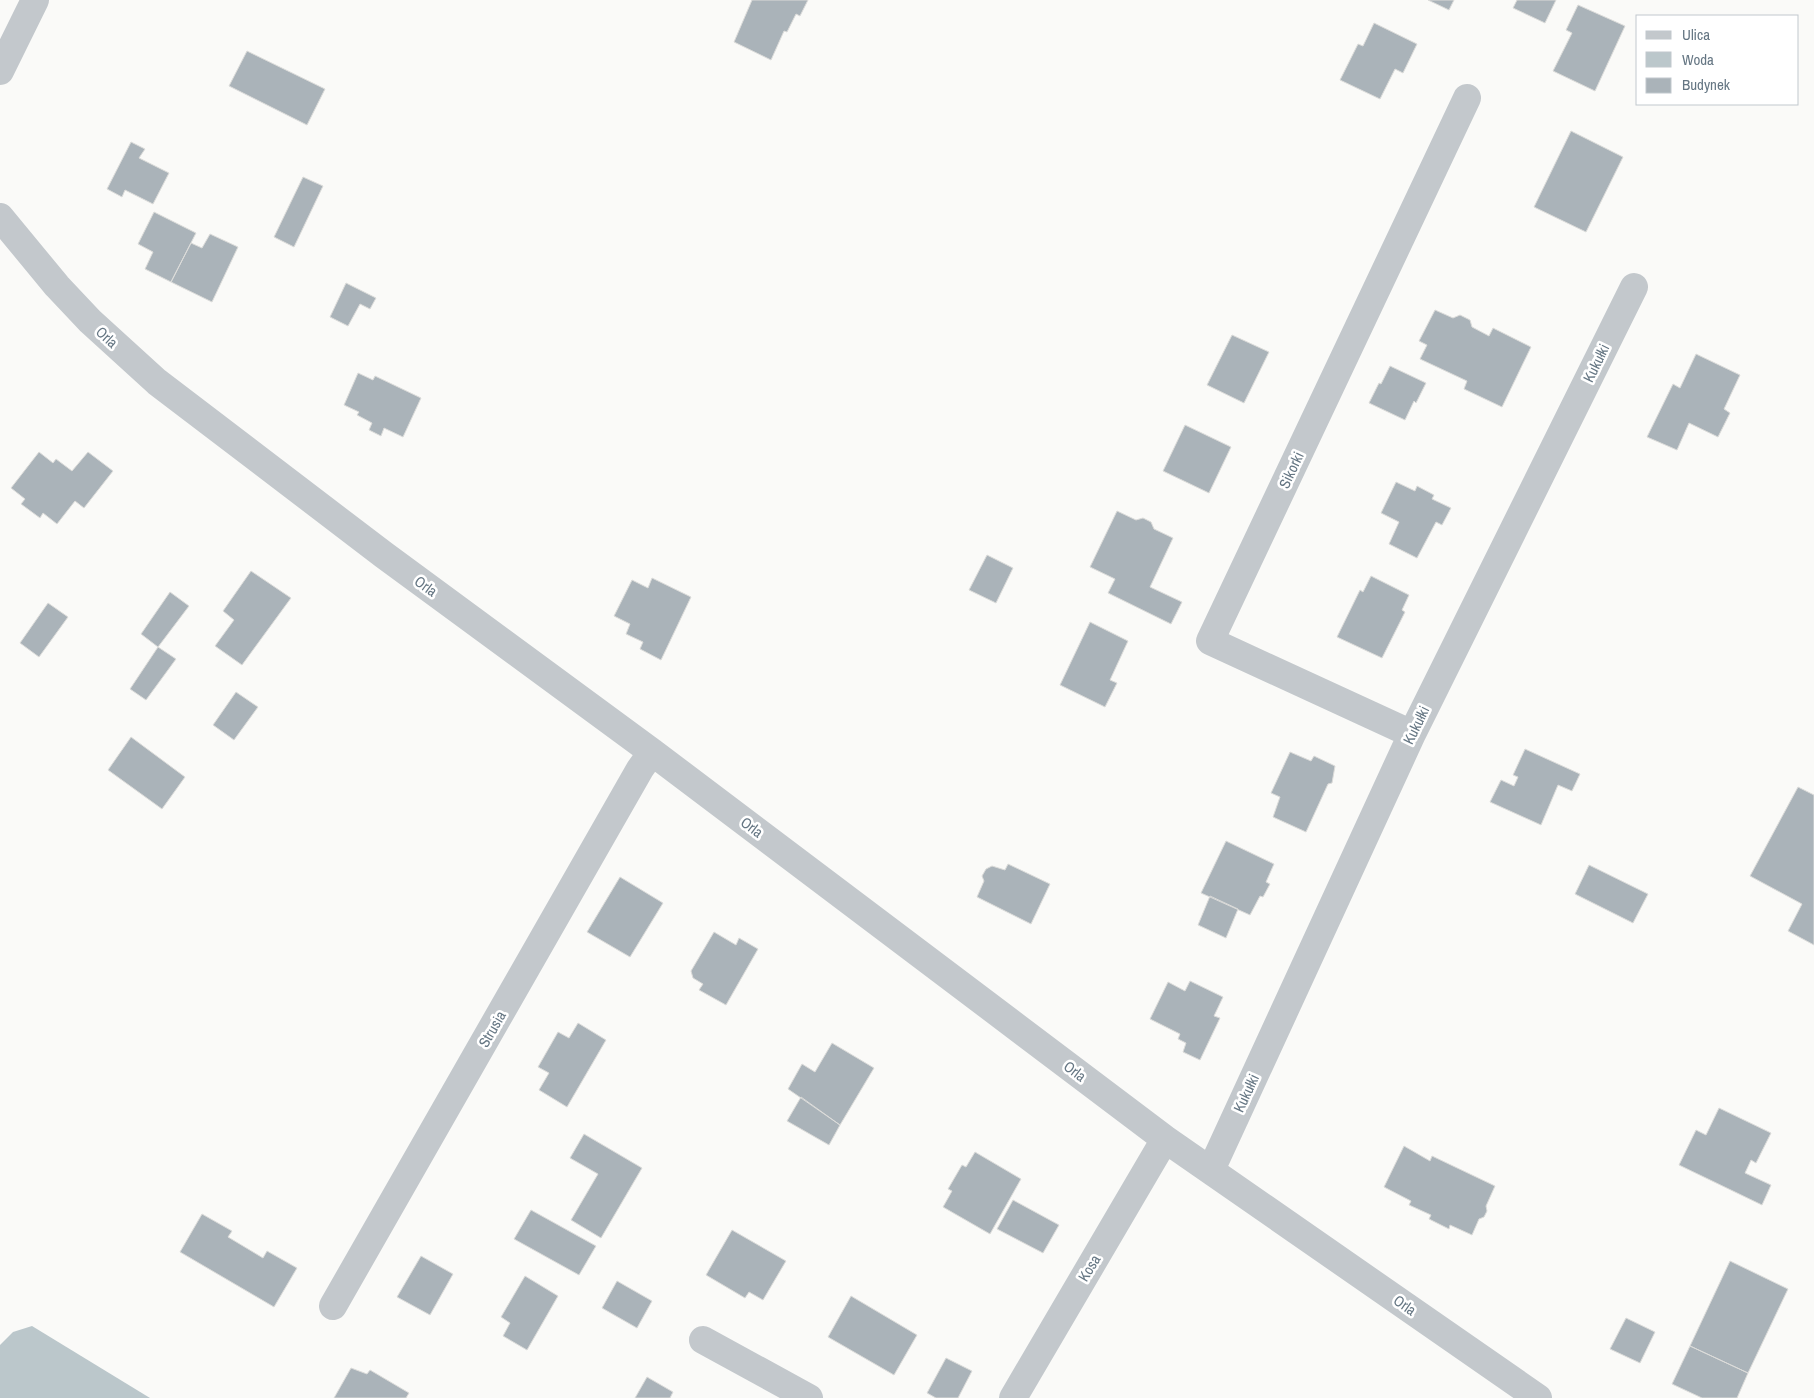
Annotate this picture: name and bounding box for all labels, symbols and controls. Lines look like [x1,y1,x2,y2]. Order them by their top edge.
legend [1636,15,1799,105]
text: Ulica [1682,24,1710,45]
text: Woda [1682,49,1714,70]
text: Budynek [1682,74,1731,95]
street label: Orla [91,321,123,353]
street label: Kukułki [1578,340,1614,386]
street label: Sikorki [1273,448,1309,492]
street label: Orla [410,571,442,601]
street label: Kukułki [1398,702,1434,748]
street label: Orla [736,812,768,842]
street label: Strusia [473,1007,511,1051]
street label: Orla [1059,1056,1091,1086]
street label: Kukułki [1228,1070,1264,1116]
street label: Kosa [1073,1250,1105,1285]
street label: Orla [1389,1290,1421,1320]

